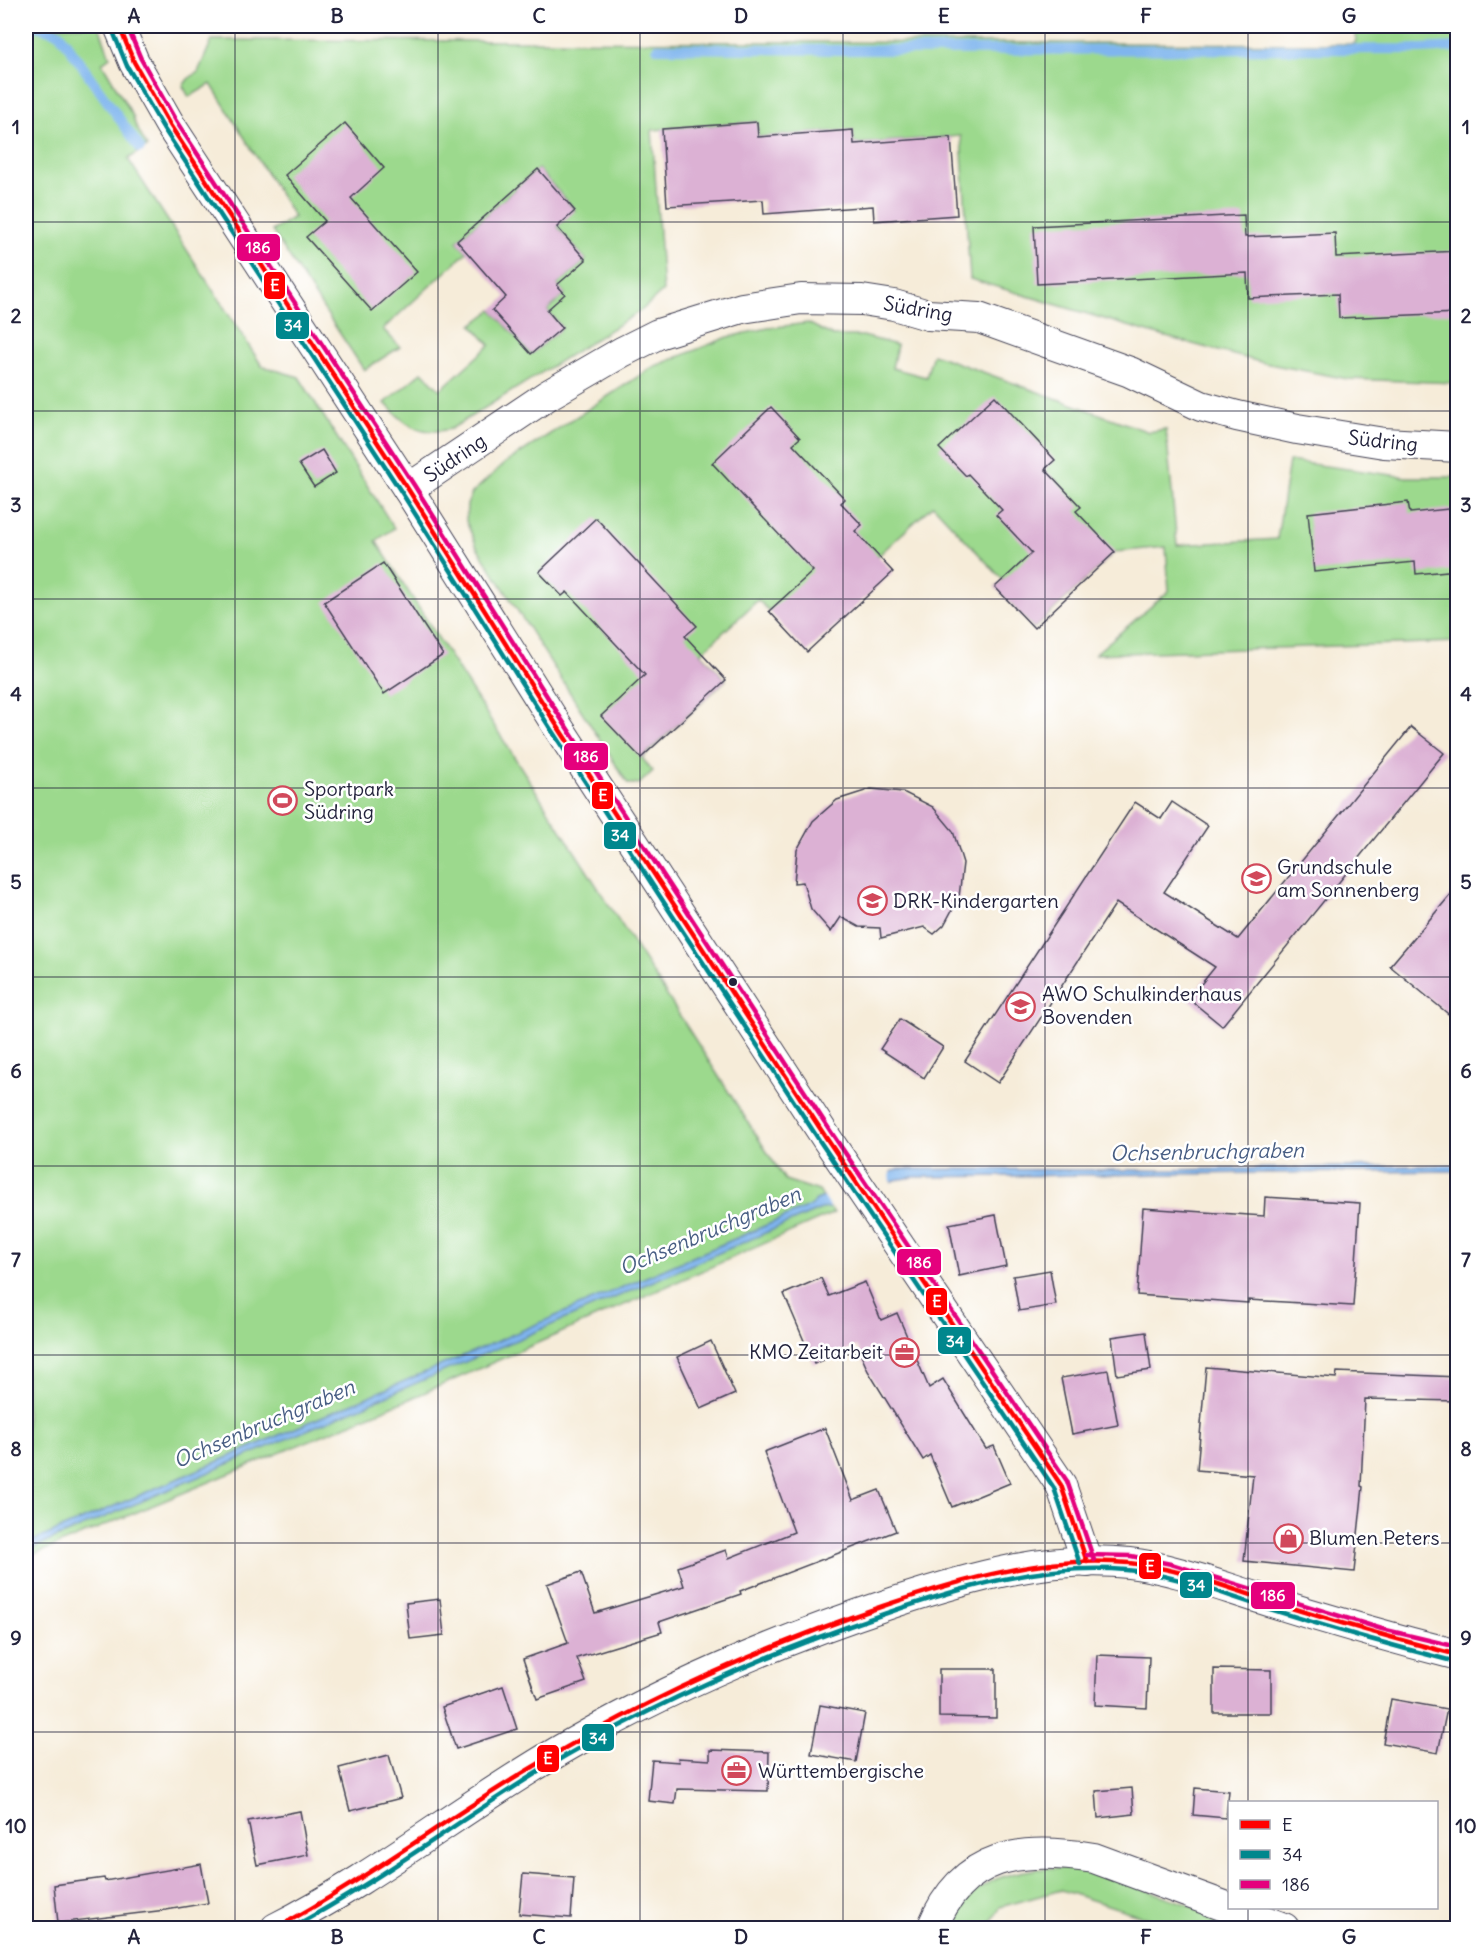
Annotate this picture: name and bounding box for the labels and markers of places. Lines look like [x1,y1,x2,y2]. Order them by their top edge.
place label: Sportpark Südring [304,776,394,824]
sports icon: Sportpark Südring [267,784,299,816]
place label: Grundschule am Sonnenberg [1277,854,1420,902]
school or university icon: Grundschule am Sonnenberg [1240,862,1272,894]
school or university icon: DRK-Kindergarten [856,885,888,917]
place label: DRK-Kindergarten [893,888,1059,913]
unlabelled marker [727,976,739,988]
place label: AWO Schulkinderhaus Bovenden [1042,981,1242,1029]
school or university icon: AWO Schulkinderhaus Bovenden [1005,990,1037,1022]
office icon: KMO Zeitarbeit [888,1336,920,1368]
place label: KMO Zeitarbeit [749,1339,883,1364]
shop icon: Blumen Peters [1272,1522,1304,1554]
place label: Blumen Peters [1309,1525,1440,1550]
office icon: Württembergische [721,1755,753,1787]
place label: Württembergische [758,1758,924,1783]

